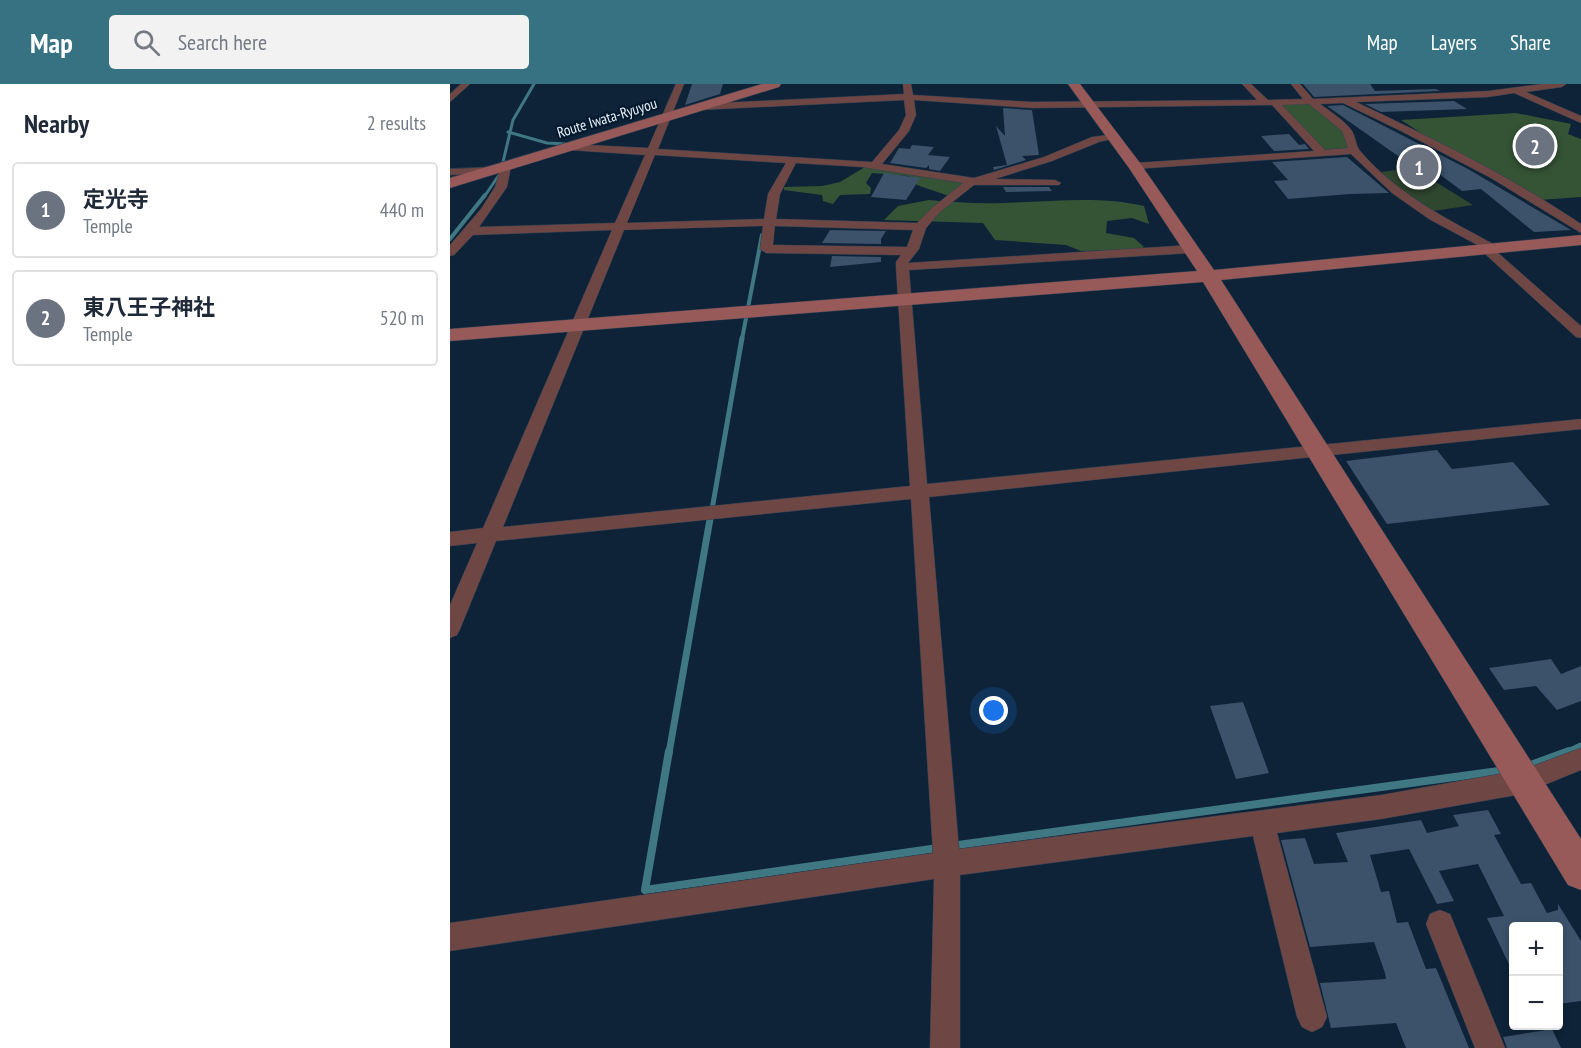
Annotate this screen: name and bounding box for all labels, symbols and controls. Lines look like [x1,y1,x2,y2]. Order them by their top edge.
search box [109,15,529,69]
text: Map [30,24,73,61]
icon: search [130,26,163,59]
text: Search here [178,28,267,56]
text: Map [1367,29,1398,56]
text: Layers [1431,29,1477,56]
text: Share [1510,29,1551,56]
street label: Route Iwata-Ryuyou [555,93,659,142]
text: Nearby [24,107,89,140]
text: 2 results [367,110,426,136]
pin: 2 [1516,124,1554,168]
pin: 1 [1400,144,1438,190]
text: 定光寺 [83,185,149,213]
text: 1 [41,197,50,223]
text: 440 m [380,197,424,223]
text: Temple [83,213,133,239]
text: 東八王子神社 [83,293,215,321]
text: 2 [41,305,50,331]
text: 520 m [380,305,424,331]
text: Temple [83,321,133,347]
your location [979,696,1008,725]
map controls [1509,922,1563,1030]
button: + [1509,922,1563,976]
button: − [1509,976,1563,1030]

